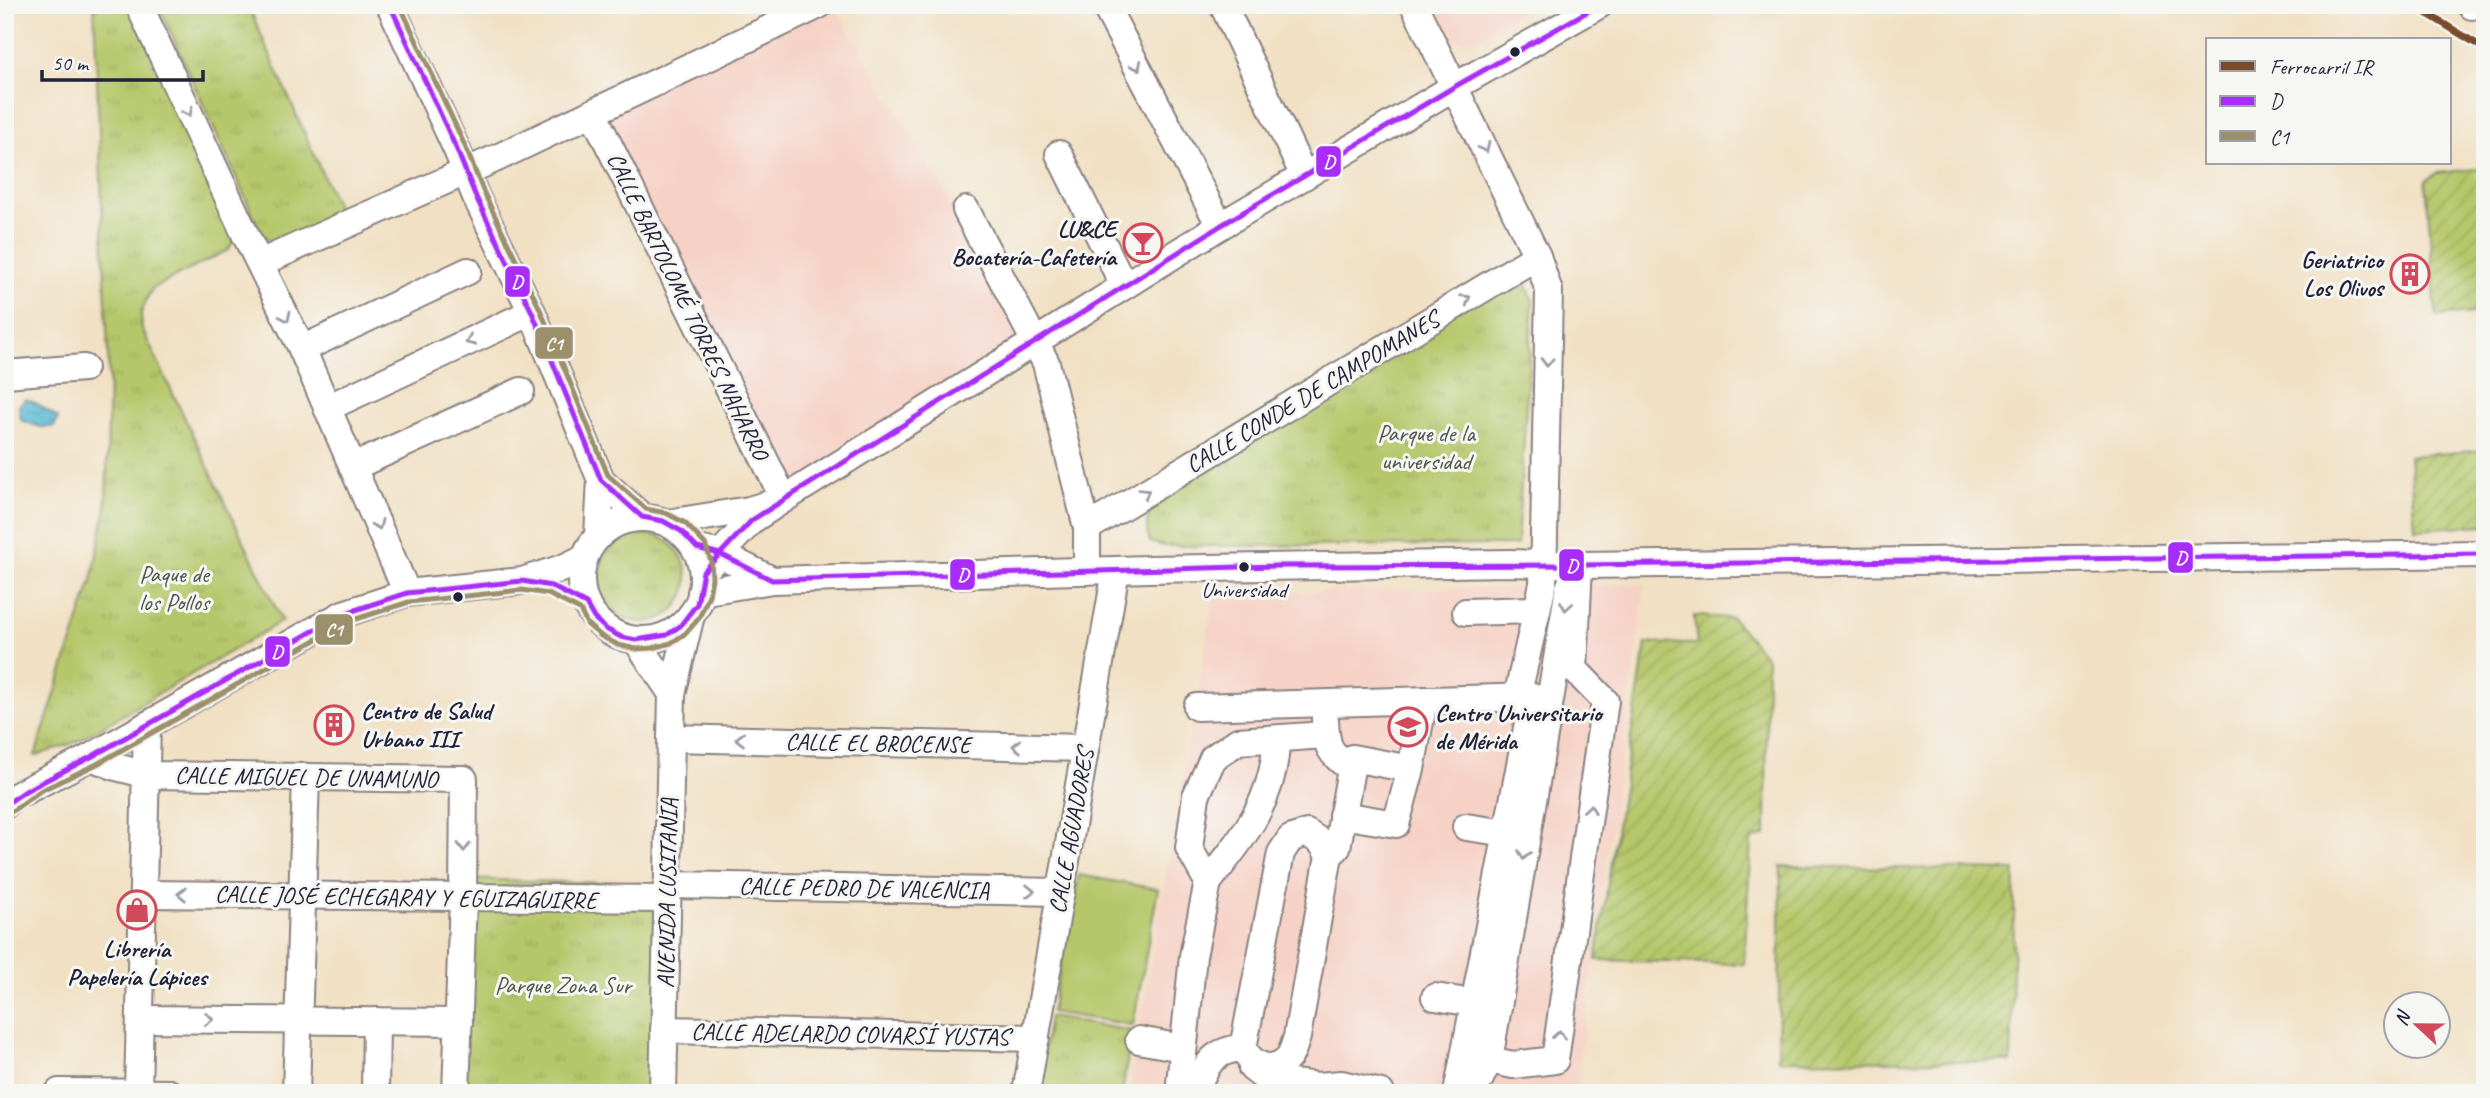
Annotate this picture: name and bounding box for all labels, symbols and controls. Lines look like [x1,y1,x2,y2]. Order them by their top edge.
scale bar [42,38,203,82]
legend [2206,38,2452,164]
unlabelled marker [1508,45,1522,59]
text: 50 m [52,50,90,76]
text: Ferrocarril IR [2270,54,2375,80]
one-way arrow [1128,59,1142,71]
text: D [2270,88,2284,114]
one-way arrow [180,105,194,117]
text: C1 [2270,124,2291,150]
one-way arrow [1476,141,1490,153]
line badge: D [1315,145,1342,178]
street label: CALLE BARTOLOMÉ TORRES NAHARRO [600,147,777,466]
text: D [1323,150,1336,174]
place label: LU&CE Bocatería-Cafetería [951,214,1119,272]
bar icon: LU&CE Bocatería-Cafetería [1122,222,1164,264]
place label: Geriatrico Los Olivos [2301,245,2386,303]
building icon: Geriatrico Los Olivos [2389,253,2431,295]
line badge: D [504,265,531,298]
text: D [511,270,524,294]
one-way arrow [1458,294,1471,307]
street label: CALLE CONDE DE CAMPOMANES [1180,302,1448,480]
one-way arrow [277,310,291,322]
line badge: C1 [534,326,574,360]
text: C1 [545,332,565,356]
one-way arrow [465,333,477,347]
one-way arrow [1539,357,1555,368]
park label: Parque de la universidad [1377,418,1476,476]
one-way arrow [1137,488,1150,501]
one-way arrow [370,518,384,530]
line badge: D [2167,541,2194,574]
text: D [2175,546,2188,570]
line badge: D [1558,548,1585,582]
text: D [1566,554,1579,578]
line badge: D [949,558,976,591]
park label: Paque de los Pollos [139,559,211,617]
marker: Universidad [1237,560,1251,574]
text: D [957,563,970,587]
place label: Universidad [1201,576,1290,604]
unlabelled marker [451,590,465,604]
one-way arrow [1559,600,1574,612]
line badge: C1 [314,613,354,646]
text: C1 [325,618,345,642]
line badge: D [264,635,291,668]
text: D [271,640,284,664]
place label: Centro de Salud Urbano III [361,696,496,754]
place label: Centro Universitario de Mérida [1435,698,1604,756]
building icon: Centro de Salud Urbano III [313,704,355,746]
school or university icon: Centro Universitario de Mérida [1387,706,1429,748]
street label: CALLE EL BROCENSE [785,726,974,760]
one-way arrow [734,732,745,747]
one-way arrow [1011,739,1022,754]
street label: CALLE AGUADORES [1042,742,1101,916]
street label: CALLE MIGUEL DE UNAMUNO [175,760,441,794]
street label: AVENIDA LUSITANIA [650,797,684,988]
one-way arrow [1582,803,1597,815]
one-way arrow [456,843,472,853]
one-way arrow [1517,849,1532,861]
street label: CALLE PEDRO DE VALENCIA [739,871,990,905]
street label: CALLE JOSÉ ECHEGARAY Y EGUIZAGUIRRE [215,879,600,915]
one-way arrow [1025,883,1035,899]
one-way arrow [177,887,188,902]
shop icon: Librería Papelería Lápices [116,889,158,931]
place label: Librería Papelería Lápices [67,934,209,992]
park label: Parque Zona Sur [495,970,634,1000]
north arrow [2382,990,2452,1060]
text: N [2389,1006,2417,1029]
one-way arrow [204,1012,215,1027]
street label: CALLE ADELARDO COVARSÍ YUSTAS [691,1016,1014,1052]
one-way arrow [1551,1029,1566,1040]

